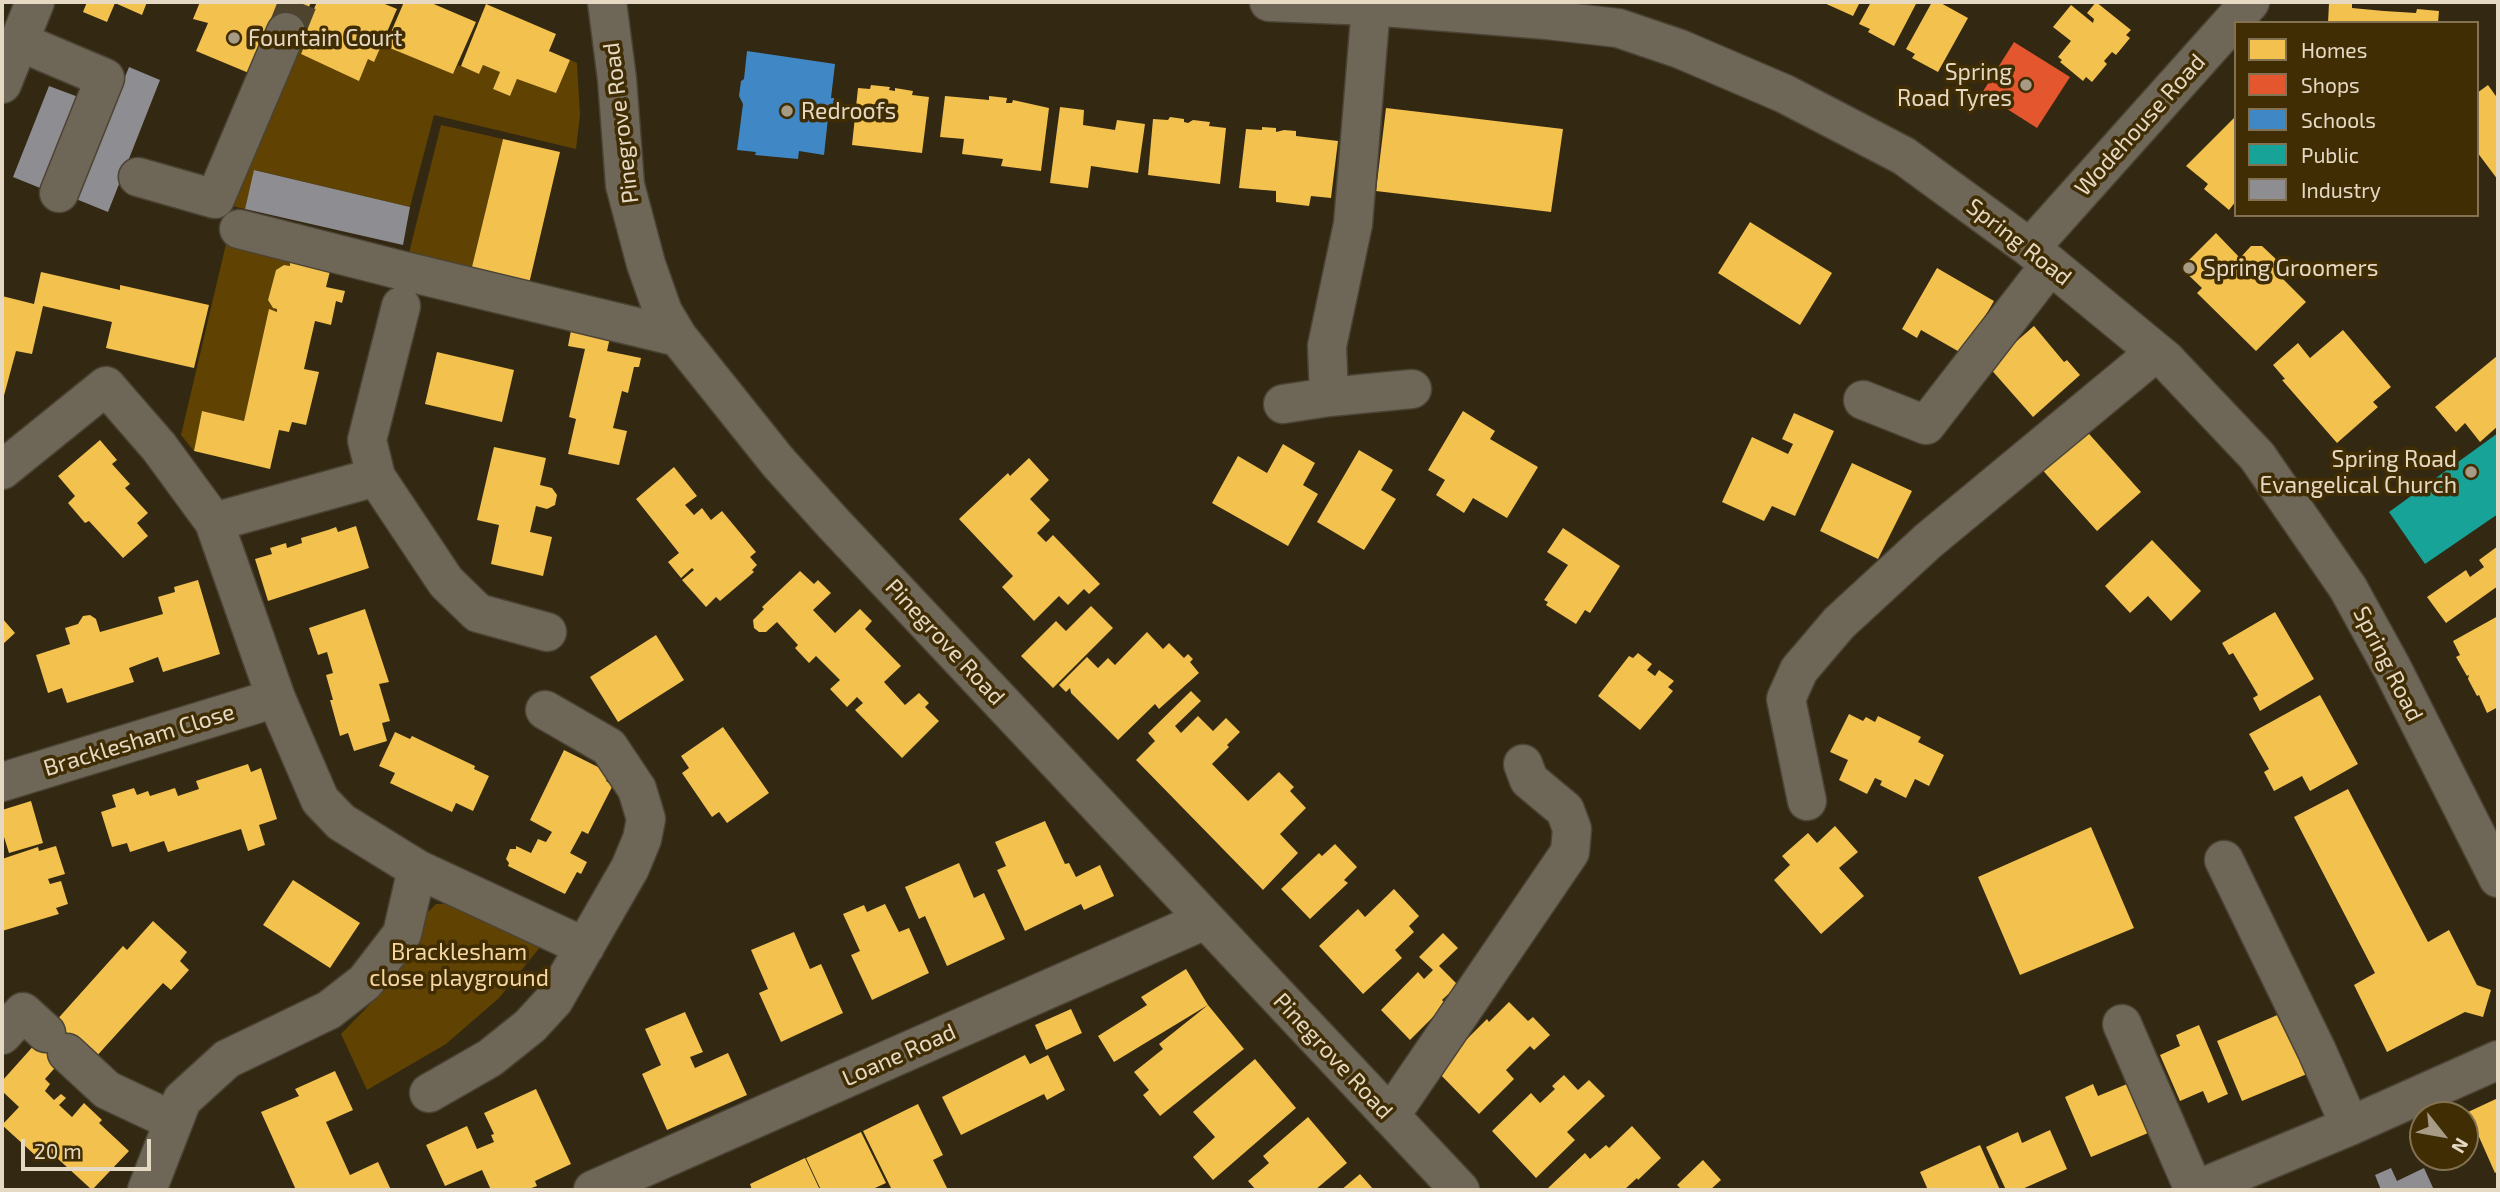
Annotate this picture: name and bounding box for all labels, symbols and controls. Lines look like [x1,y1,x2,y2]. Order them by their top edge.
legend [2234,21,2479,217]
place label: Fountain Court [248,24,402,52]
marker: Fountain Court [226,30,242,46]
text: Homes [2301,37,2367,62]
street label: Pinegrove Road [597,41,645,205]
street label: Wodehouse Road [2069,48,2211,202]
place label: Spring Road Tyres [1897,58,2012,112]
text: Shops [2301,72,2360,97]
marker: Spring Road Tyres [2018,77,2034,93]
place label: Redroofs [801,97,896,125]
marker: Redroofs [779,103,795,119]
text: Schools [2301,107,2376,132]
text: Public [2301,142,2359,167]
text: Industry [2301,177,2381,202]
street label: Spring Road [1961,193,2077,291]
place label: Spring Groomers [2203,254,2378,282]
marker: Spring Groomers [2181,260,2197,276]
place label: Spring Road Evangelical Church [2259,445,2457,499]
marker: Spring Road Evangelical Church [2463,464,2479,480]
street label: Pinegrove Road [880,573,1010,711]
street label: Spring Road [2347,602,2429,726]
street label: Bracklesham Close [40,698,238,782]
park label: Bracklesham close playground [369,938,549,992]
street label: Pinegrove Road [1268,987,1398,1125]
street label: Loane Road [838,1018,960,1092]
north arrow [2409,1101,2479,1171]
scale bar [24,1126,154,1170]
text: N [2447,1134,2474,1158]
text: 20 m [34,1138,82,1163]

